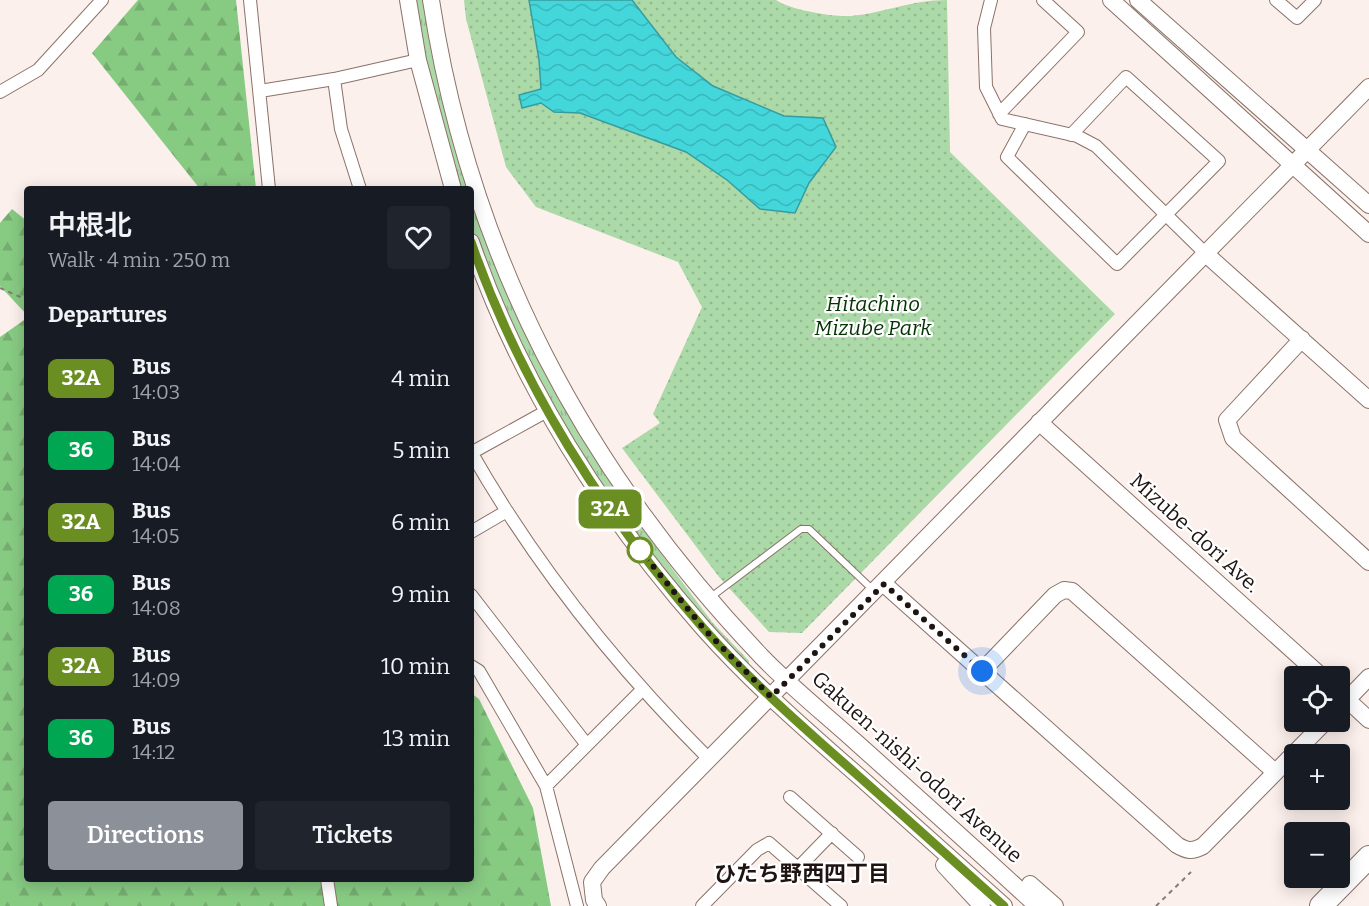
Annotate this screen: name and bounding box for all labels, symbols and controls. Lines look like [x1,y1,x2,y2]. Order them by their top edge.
button: heart [387,206,450,269]
text: 中根北 [48,209,132,242]
text: Walk · 4 min · 250 m [48,248,230,272]
park label: Hitachino Mizube Park [814,291,932,341]
text: Departures [48,301,167,328]
text: Bus [132,353,171,380]
text: 32A [62,365,100,391]
text: 4 min [391,365,450,392]
text: 14:03 [132,380,180,404]
text: Bus [132,425,171,452]
text: 36 [69,437,93,463]
text: 5 min [392,437,450,464]
text: 14:04 [132,452,181,476]
street label: Mizube-dori Ave. [1125,468,1265,598]
line badge: 32A [576,490,644,528]
text: 32A [591,496,629,522]
text: Bus [132,497,171,524]
text: 32A [62,509,100,535]
text: 6 min [391,509,450,536]
text: 14:05 [132,524,180,548]
unlabelled marker [627,537,653,563]
text: Bus [132,569,171,596]
text: 36 [69,581,93,607]
text: 9 min [391,581,450,608]
text: 14:08 [132,596,181,620]
text: Bus [132,641,171,668]
text: 32A [62,653,100,679]
text: 10 min [381,653,450,680]
your location [967,656,997,686]
street label: Gakuen-nishi-odori Avenue [806,666,1028,868]
map controls [1284,666,1350,888]
button: locate [1284,666,1350,732]
text: 14:09 [132,668,181,692]
text: Bus [132,713,171,740]
text: 36 [69,725,93,751]
text: 13 min [383,725,450,752]
text: 14:12 [132,740,175,764]
button: + [1284,744,1350,810]
button: Directions [48,801,243,870]
button: Tickets [255,801,450,870]
button: − [1284,822,1350,888]
district label: ひたち野西四丁目 [714,860,890,887]

